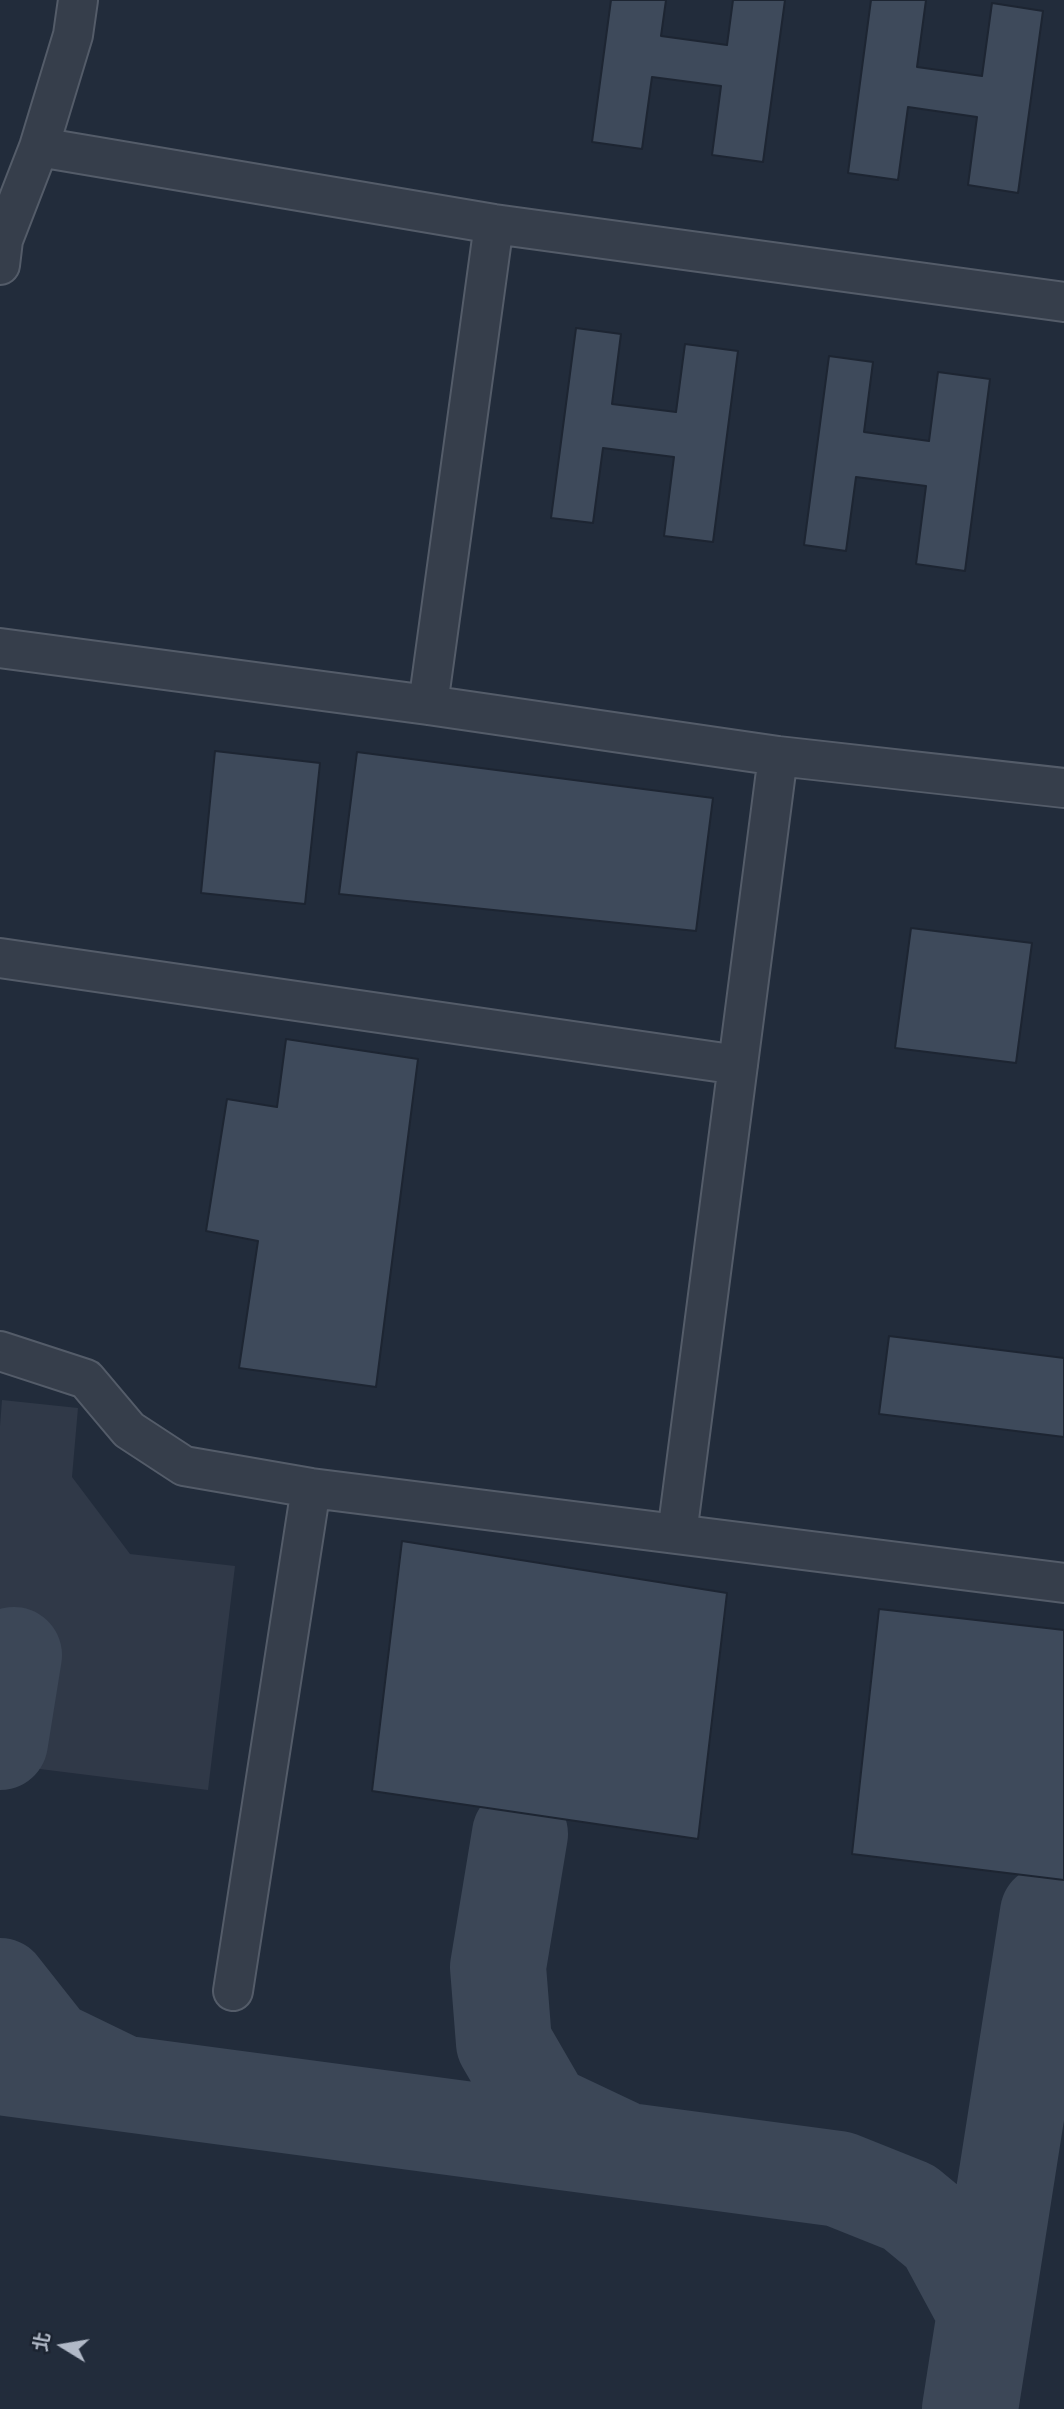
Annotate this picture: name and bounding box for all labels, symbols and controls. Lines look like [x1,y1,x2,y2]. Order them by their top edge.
north arrow [28,2311,98,2381]
text: 北 [29,2330,55,2353]

